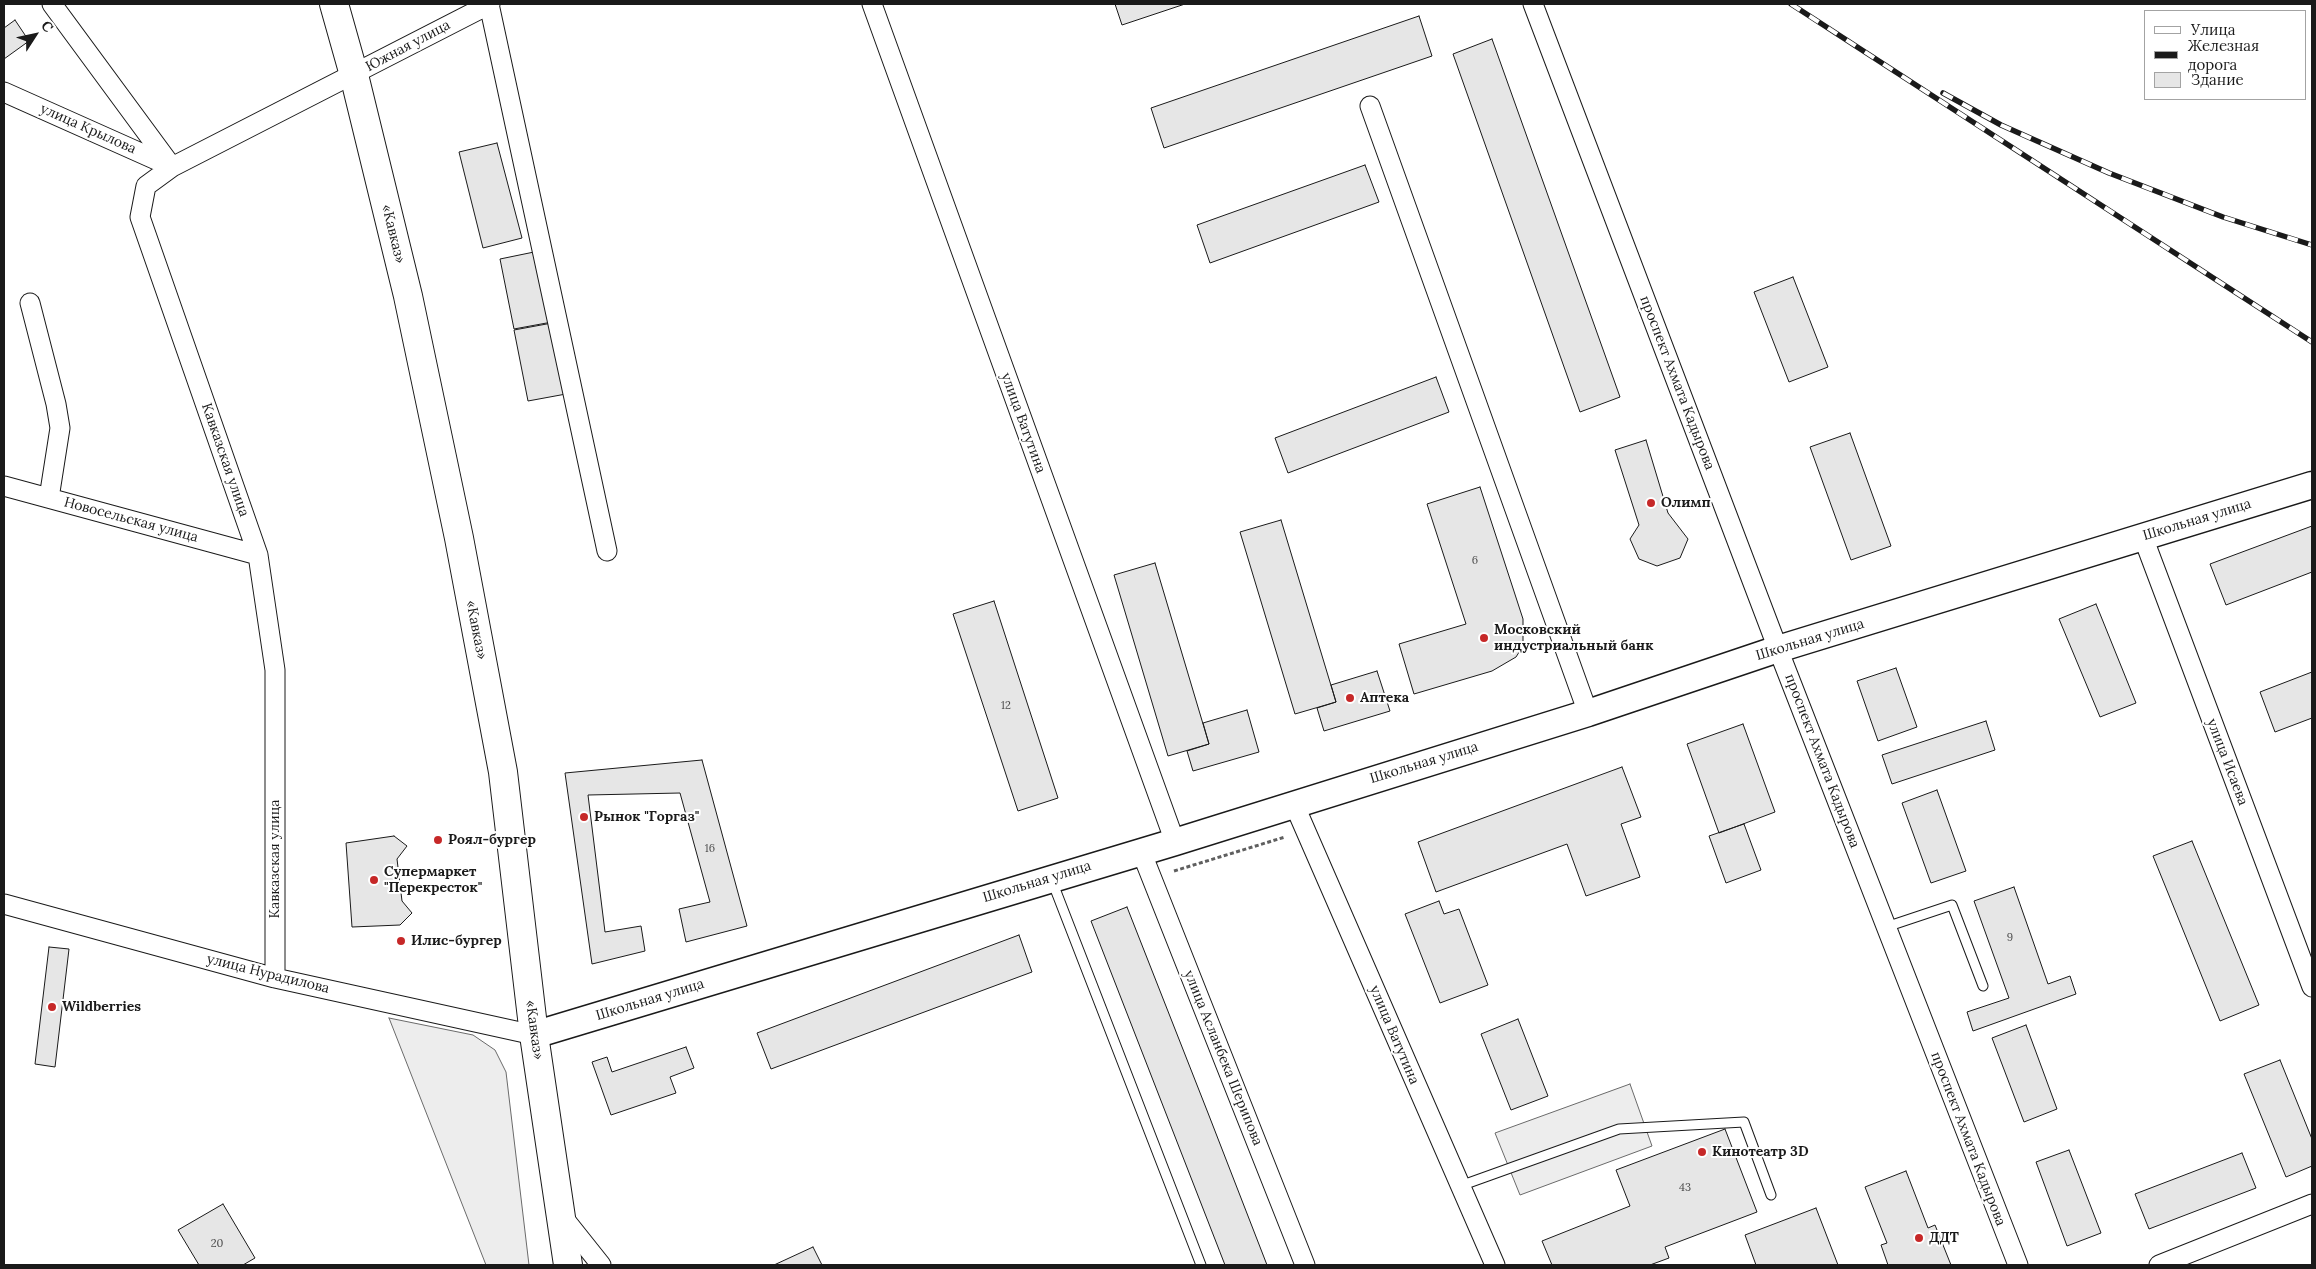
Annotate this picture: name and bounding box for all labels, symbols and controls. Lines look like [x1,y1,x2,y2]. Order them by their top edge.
north arrow [10,10,60,60]
legend [2144,10,2306,100]
text: С [37,17,57,36]
street label: Южная улица [363,17,453,75]
text: Улица [2191,20,2235,39]
text: Железная дорога [2188,36,2259,74]
text: Здание [2191,70,2244,89]
street label: улица Крылова [37,100,139,158]
street label: «Кавказ» [378,203,408,265]
street label: проспект Ахмата Кадырова [1636,294,1718,472]
street label: улица Ватутина [997,370,1049,476]
street label: Кавказская улица [198,401,252,519]
street label: Новосельская улица [62,494,200,546]
place label: Олимп [1661,495,1711,511]
street label: Школьная улица [2141,496,2253,544]
marker: Олимп [1645,497,1657,509]
house number: 6 [1472,554,1478,568]
street label: «Кавказ» [462,599,490,661]
street label: Школьная улица [1754,616,1866,664]
place label: Московский индустриальный банк [1494,622,1654,654]
marker: Московский индустриальный банк [1478,632,1490,644]
street label: проспект Ахмата Кадырова [1781,672,1863,850]
place label: Аптека [1360,690,1409,706]
marker: Аптека [1344,692,1356,704]
house number: 12 [1001,699,1011,713]
street label: улица Исаева [2203,716,2251,808]
street label: Школьная улица [1368,739,1480,787]
street label: Кавказская улица [267,800,283,918]
place label: Рынок "Горгаз" [594,809,699,825]
marker: Рынок "Горгаз" [578,811,590,823]
place label: Роял-бургер [448,832,536,848]
marker: Роял-бургер [432,834,444,846]
house number: 16 [705,842,715,856]
street label: Школьная улица [981,858,1093,906]
place label: Супермаркет "Перекресток" [384,864,482,896]
marker: Супермаркет "Перекресток" [368,874,380,886]
house number: 9 [2007,931,2013,945]
place label: Илис-бургер [411,933,502,949]
marker: Илис-бургер [395,935,407,947]
street label: улица Нурадилова [205,951,331,997]
street label: улица Асланбека Шерипова [1180,968,1266,1148]
street label: Школьная улица [594,976,706,1024]
street label: улица Ватутина [1366,983,1422,1087]
place label: Wildberries [62,999,141,1015]
street label: «Кавказ» [522,999,546,1061]
marker: Wildberries [46,1001,58,1013]
street label: проспект Ахмата Кадырова [1927,1050,2009,1228]
place label: Кинотеатр 3D [1712,1144,1809,1160]
marker: Кинотеатр 3D [1696,1146,1708,1158]
house number: 43 [1679,1181,1691,1195]
place label: ДДТ [1929,1230,1959,1246]
marker: ДДТ [1913,1232,1925,1244]
house number: 20 [211,1237,223,1251]

